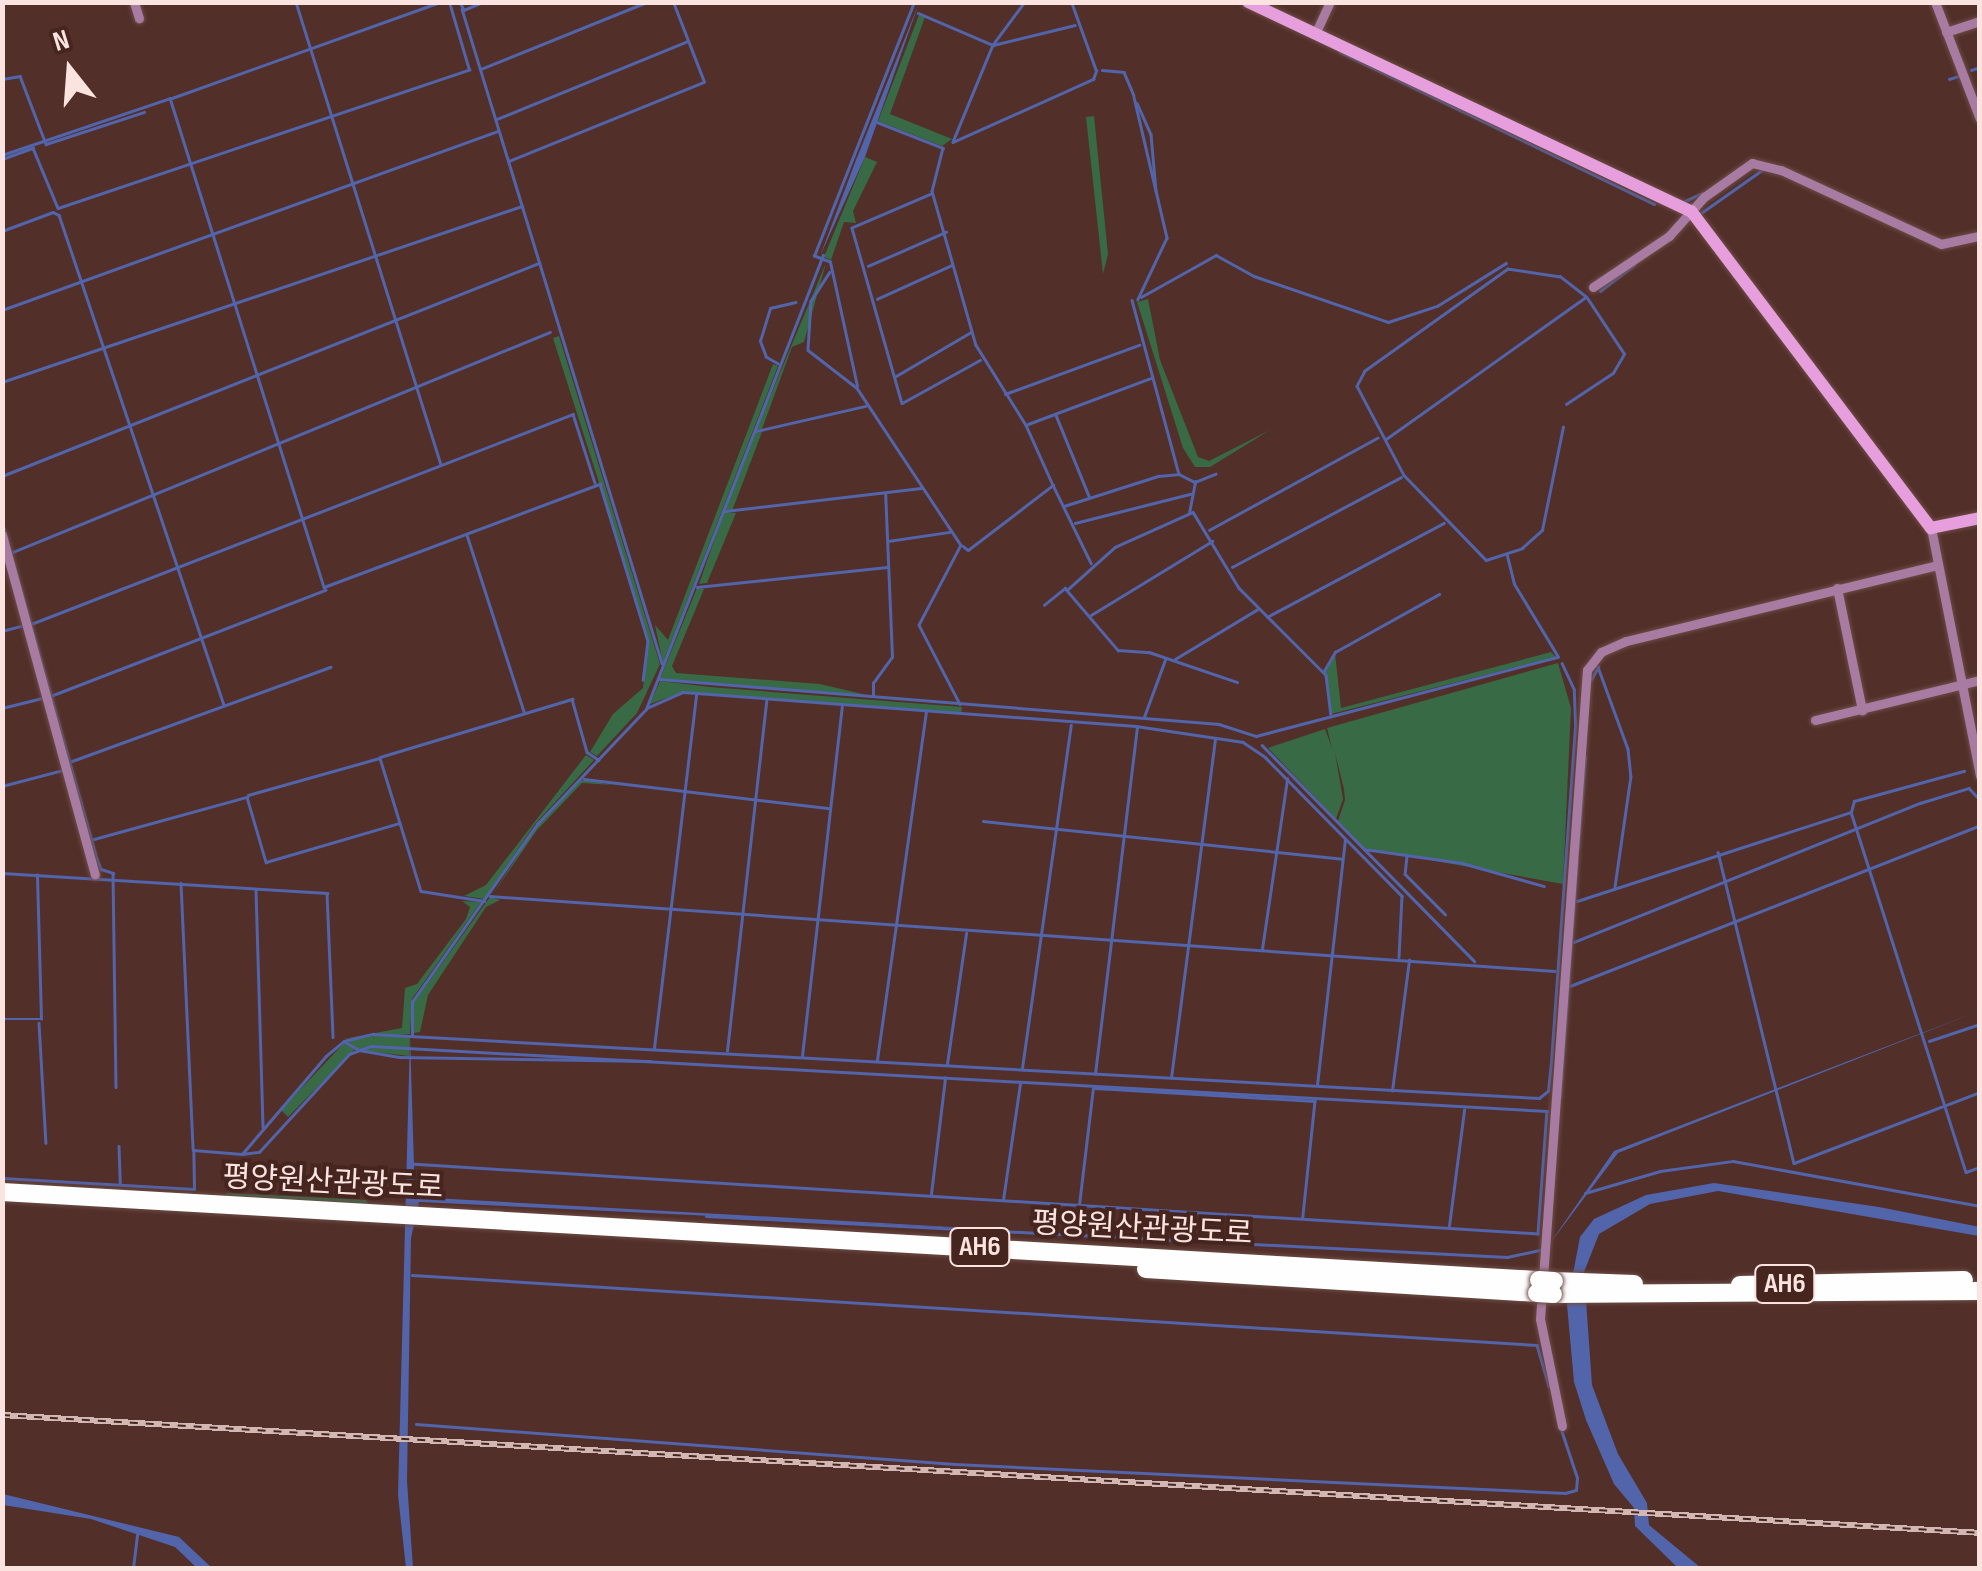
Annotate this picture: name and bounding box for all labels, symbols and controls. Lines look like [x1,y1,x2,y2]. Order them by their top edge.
north arrow [20,20,120,120]
text: N [49,23,73,59]
street label: 평양원산관광도로 [222,1159,444,1207]
street label: 평양원산관광도로 [1031,1205,1253,1253]
road number: AH6 [948,1224,1012,1270]
road number: AH6 [1752,1261,1818,1307]

